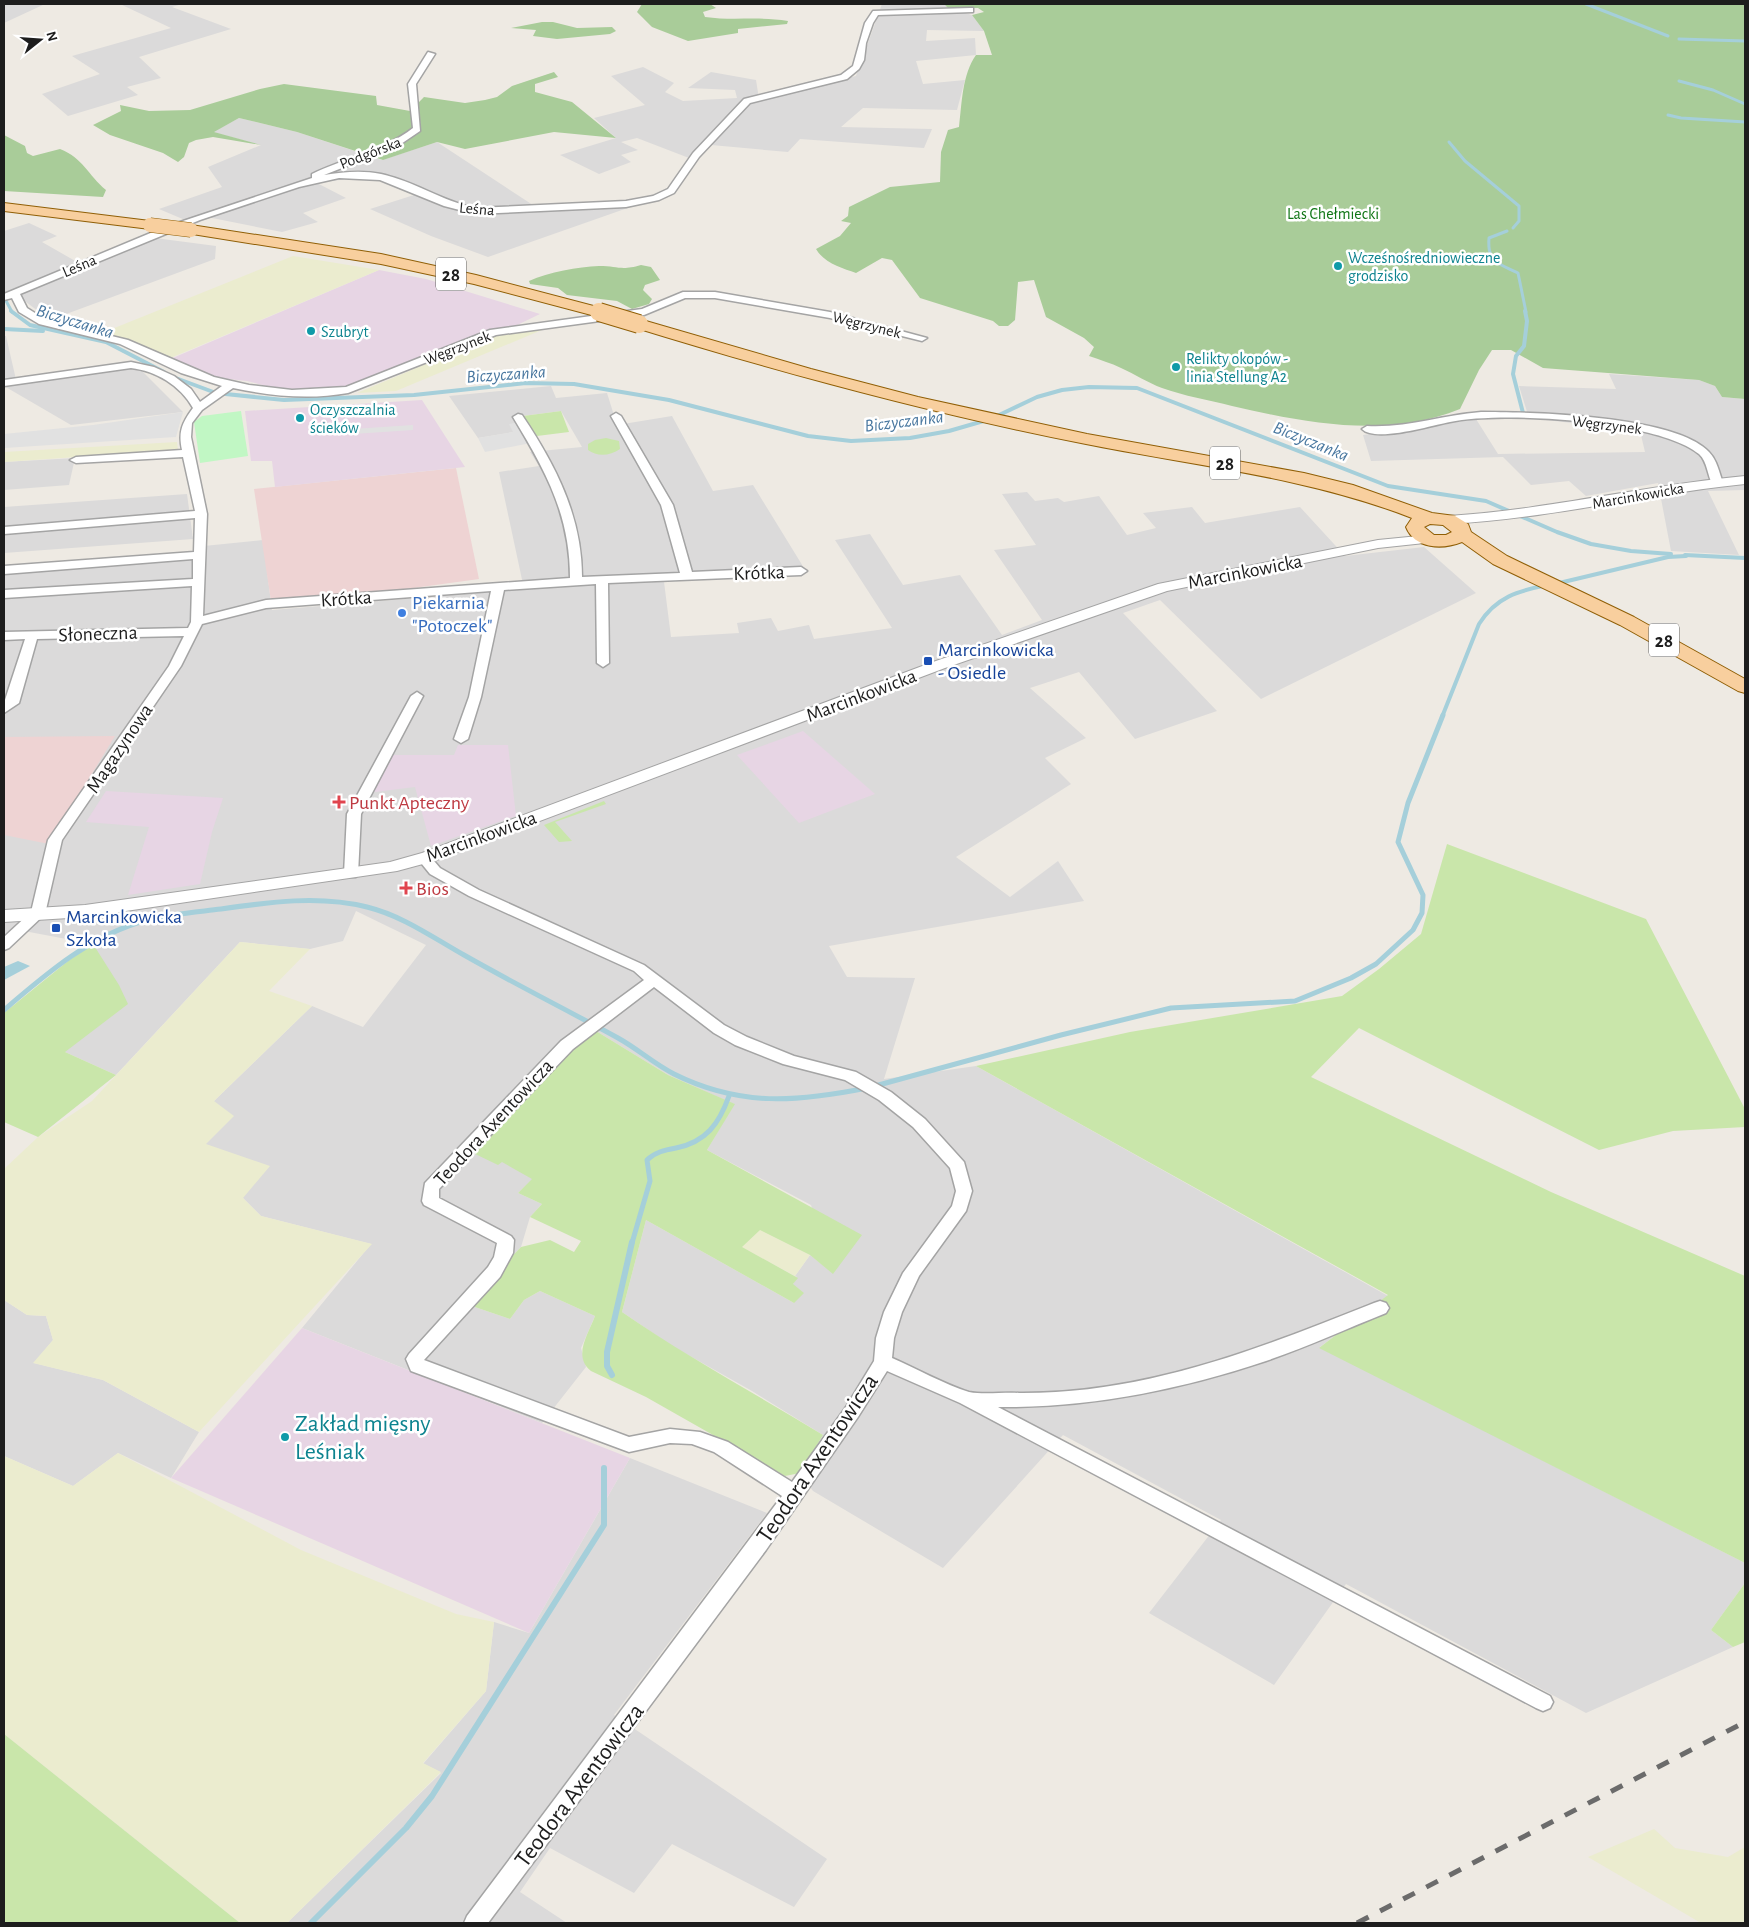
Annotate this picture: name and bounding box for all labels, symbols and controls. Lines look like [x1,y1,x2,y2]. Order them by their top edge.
north arrow [15,15,65,65]
text: N [43,30,60,43]
street label: Podgórska [337,134,403,172]
street label: Leśna [459,199,495,219]
park label: Las Chełmiecki [1287,206,1379,222]
place label: Wcześnośredniowieczne grodzisko [1348,250,1500,284]
street label: Leśna [60,252,99,280]
road number: 28 [436,258,466,290]
marker: Wcześnośredniowieczne grodzisko [1332,260,1344,272]
water label: Biczyczanka [34,302,115,342]
street label: Węgrzynek [831,309,903,342]
place label: Szubryt [321,324,369,341]
marker: Szubryt [305,325,317,337]
street label: Węgrzynek [422,328,494,369]
place label: Relikty okopów - linia Stellung A2 [1186,351,1288,385]
marker: Relikty okopów - linia Stellung A2 [1170,361,1182,373]
water label: Biczyczanka [466,363,546,387]
place label: Oczyszczalnia ścieków [310,402,396,436]
water label: Biczyczanka [864,408,945,436]
marker: Oczyszczalnia ścieków [294,412,306,424]
street label: Węgrzynek [1571,413,1643,438]
water label: Biczyczanka [1270,419,1351,465]
road number: 28 [1210,446,1240,479]
street label: Marcinkowicka [1591,480,1685,512]
street label: Marcinkowicka [1186,551,1304,593]
street label: Krótka [733,562,785,584]
street label: Krótka [320,587,372,611]
place label: Piekarnia "Potoczek" [412,593,493,636]
marker: Piekarnia "Potoczek" [396,607,408,619]
street label: Słoneczna [58,623,138,645]
road number: 28 [1649,624,1679,656]
place label: Marcinkowicka - Osiedle [938,640,1054,683]
marker: Marcinkowicka - Osiedle [922,655,934,667]
street label: Marcinkowicka [804,666,919,726]
street label: Magazynowa [83,700,157,797]
place label: Punkt Apteczny [349,793,470,813]
marker: Punkt Apteczny [333,796,345,808]
street label: Marcinkowicka [423,808,539,866]
place label: Bios [416,879,449,899]
marker: Bios [400,882,412,894]
place label: Marcinkowicka Szkoła [66,907,182,950]
marker: Marcinkowicka Szkoła [50,922,62,934]
street label: Teodora Axentowicza [430,1056,557,1190]
street label: Teodora Axentowicza [753,1370,883,1547]
place label: Zakład mięsny Leśniak [295,1412,431,1464]
marker: Zakład mięsny Leśniak [279,1431,291,1443]
street label: Teodora Axentowicza [511,1699,649,1872]

